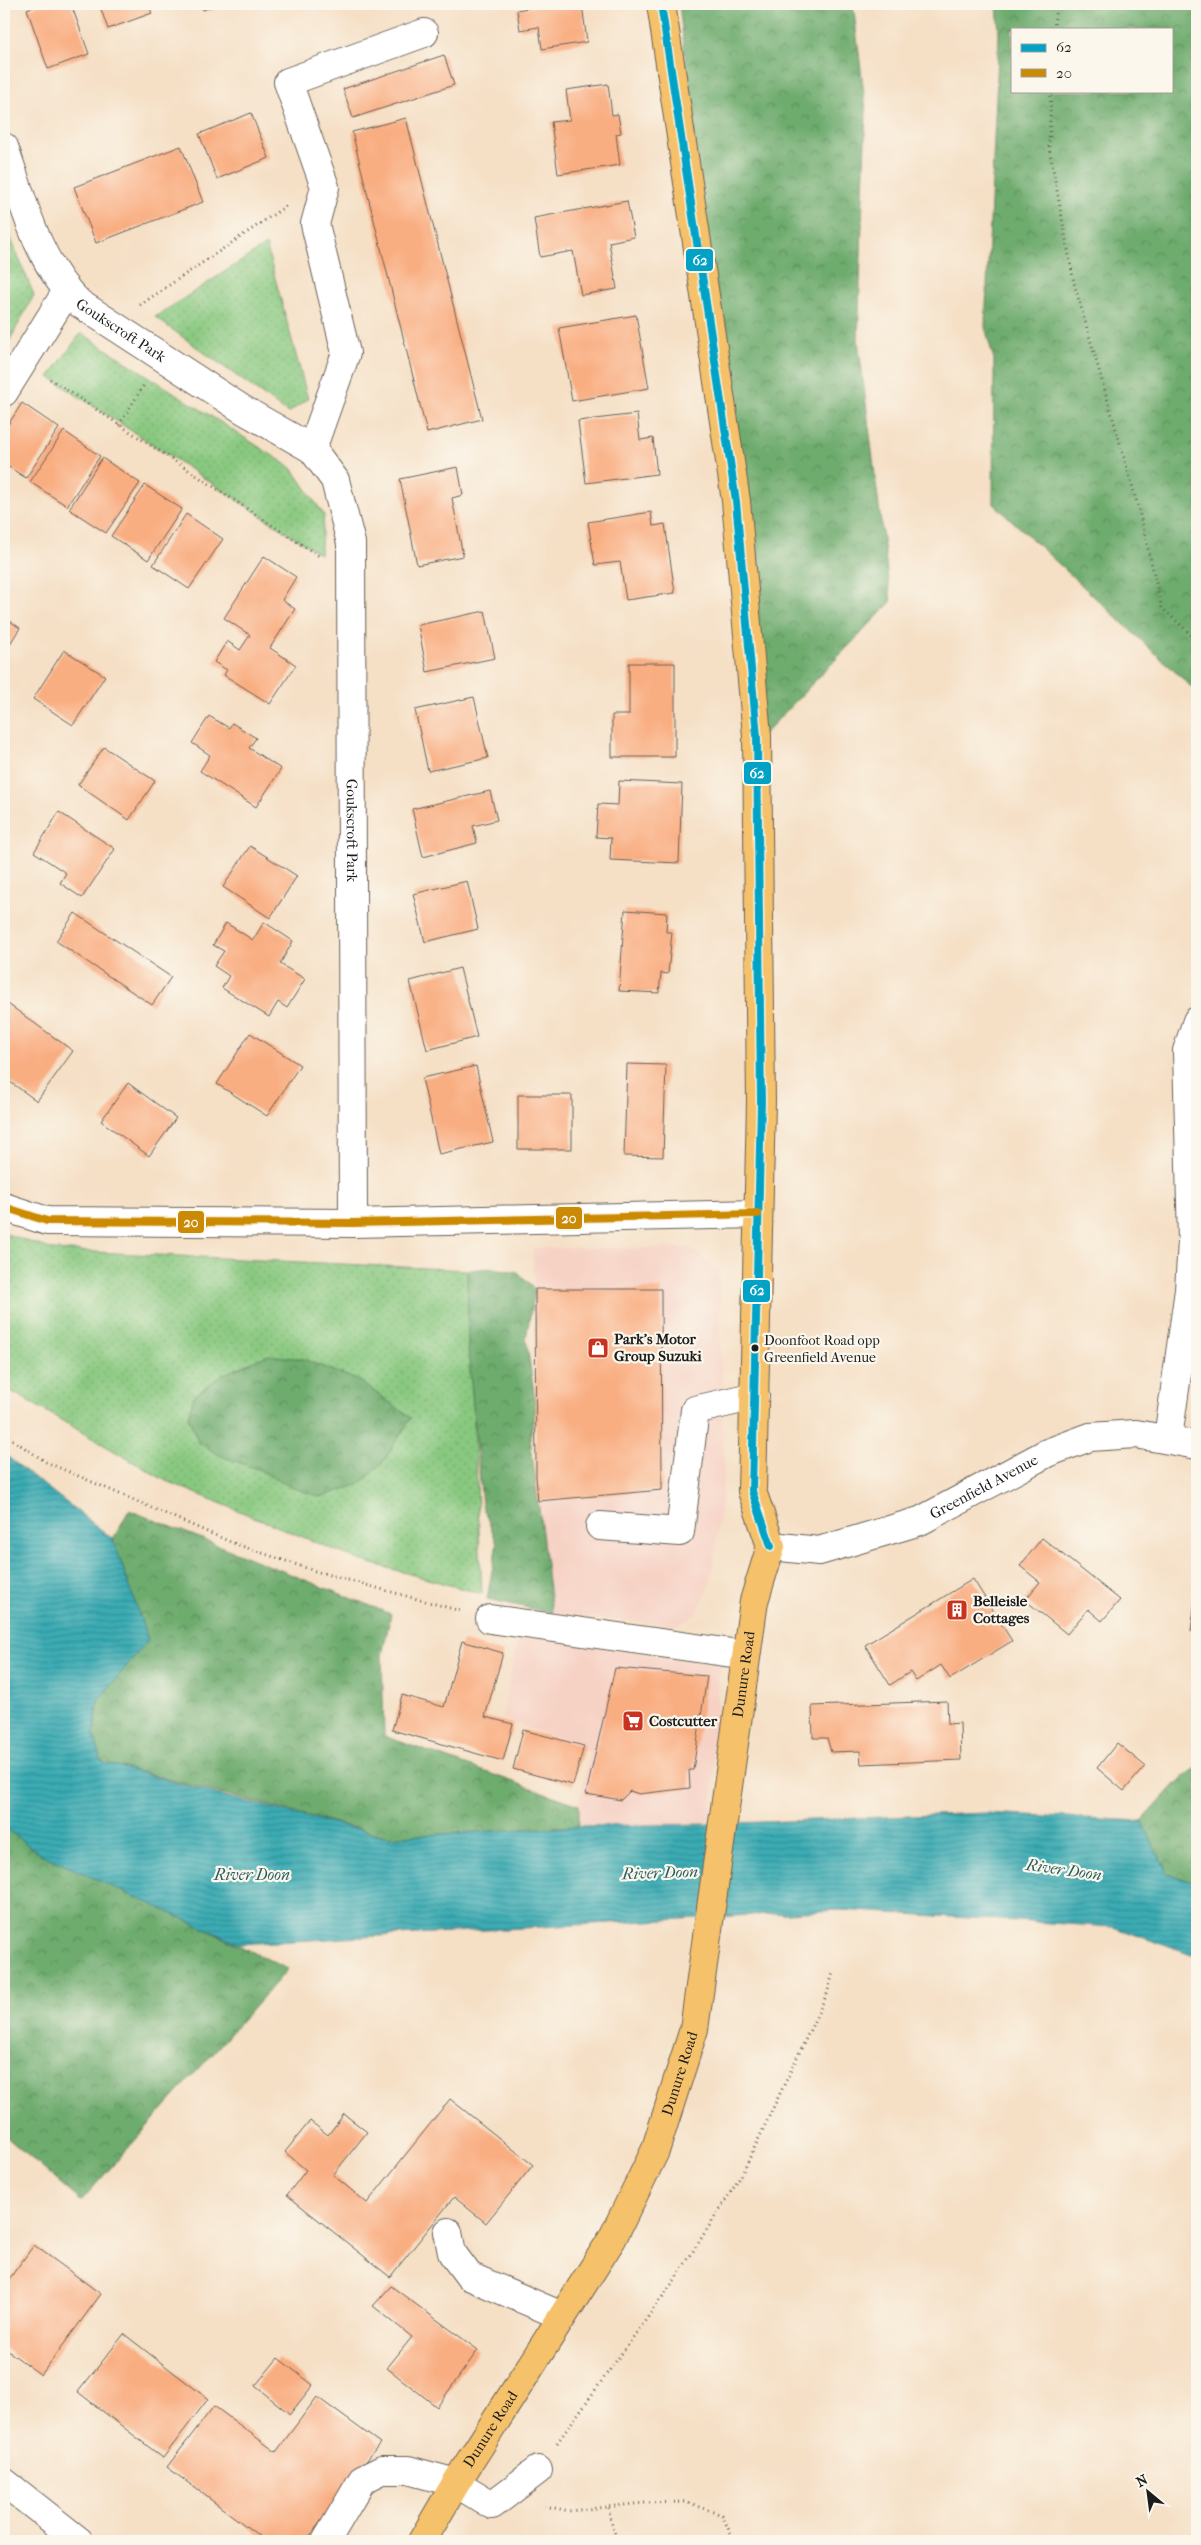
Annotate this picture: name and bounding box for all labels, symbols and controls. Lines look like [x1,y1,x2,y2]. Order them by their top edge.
legend [1011,28,1174,92]
text: 62 [1056,38,1072,56]
text: 20 [1056,64,1072,82]
line badge: 62 [685,248,714,272]
text: 62 [693,252,707,269]
street label: Goukscroft Park [73,295,170,366]
line badge: 62 [743,761,772,785]
text: 62 [750,765,764,782]
street label: Goukscroft Park [343,779,361,883]
line badge: 20 [555,1206,583,1230]
line badge: 20 [177,1210,205,1234]
text: 20 [562,1210,577,1227]
text: 20 [184,1214,199,1231]
line badge: 62 [742,1279,771,1303]
text: 62 [750,1282,764,1299]
place label: Park's Motor Group Suzuki [614,1330,702,1365]
place label: Doonfoot Road opp Greenfield Avenue [764,1332,880,1366]
shop icon: Park's Motor Group Suzuki [586,1336,610,1360]
marker: Doonfoot Road opp Greenfield Avenue [750,1343,760,1353]
street label: Greenfield Avenue [927,1450,1042,1523]
place label: Belleisle Cottages [973,1592,1030,1627]
building icon: Belleisle Cottages [945,1598,969,1622]
street label: Dunure Road [729,1629,759,1719]
supermarket icon: Costcutter [621,1709,645,1733]
place label: Costcutter [649,1712,718,1730]
water label: River Doon [1024,1855,1103,1884]
water label: River Doon [621,1862,698,1883]
water label: River Doon [213,1865,290,1884]
street label: Dunure Road [658,2029,702,2118]
street label: Dunure Road [459,2387,522,2471]
north arrow [1124,2468,1174,2518]
text: N [1133,2471,1151,2491]

